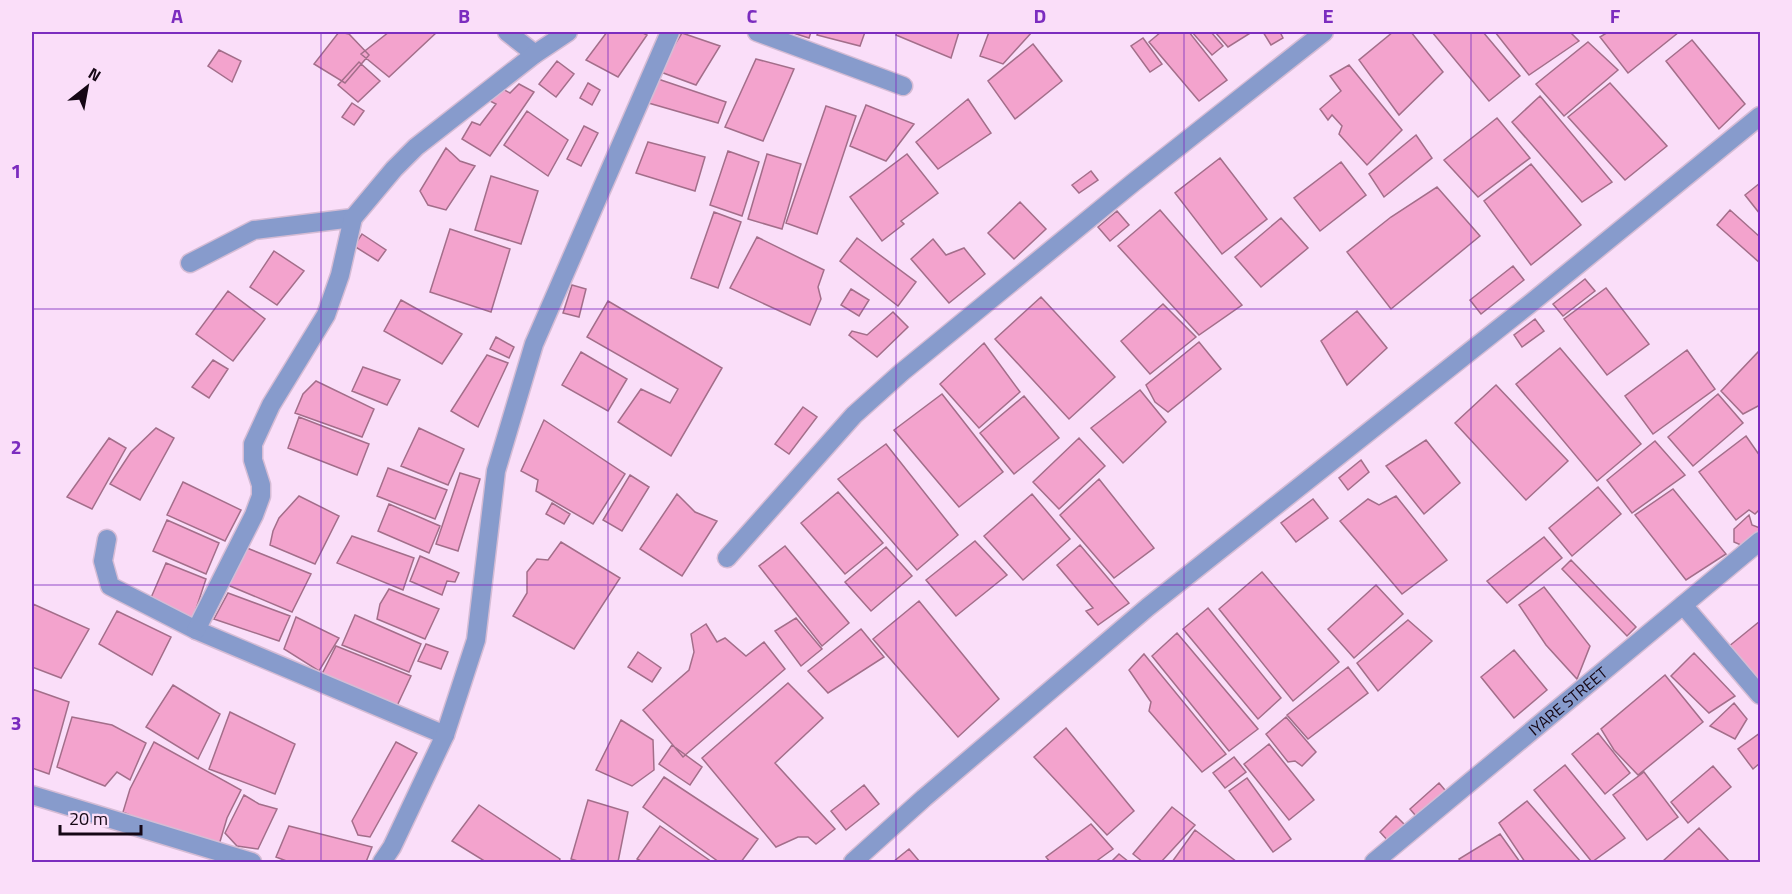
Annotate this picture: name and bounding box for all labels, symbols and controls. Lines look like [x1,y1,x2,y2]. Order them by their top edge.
text: A [171,0,183,31]
text: B [458,0,470,31]
text: C [747,0,758,31]
text: D [1034,0,1046,31]
text: E [1322,0,1334,31]
text: F [1610,0,1621,31]
north arrow [57,57,117,117]
text: N [84,61,106,87]
text: 1 [10,155,22,186]
text: 2 [10,431,22,462]
street label: IYARE STREET [1523,660,1613,741]
text: 3 [10,707,22,738]
scale bar [60,798,141,836]
text: 20 m [69,805,108,832]

